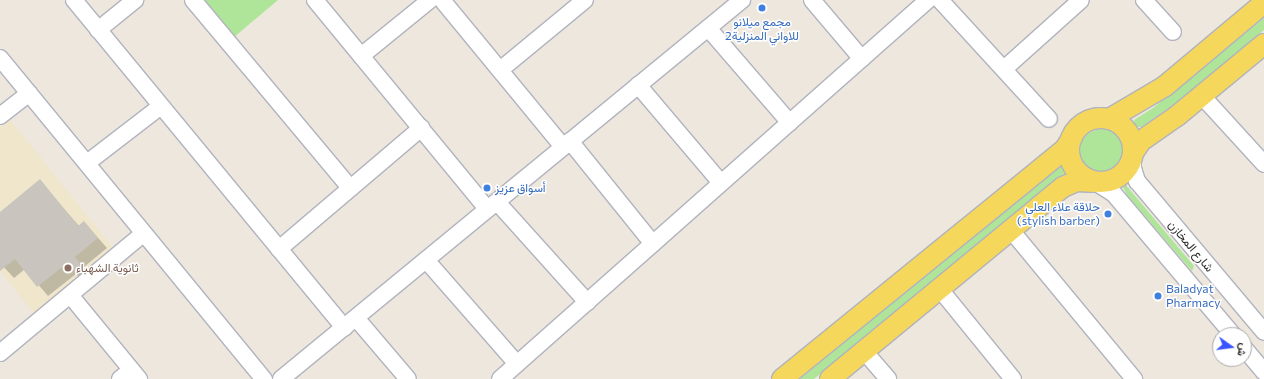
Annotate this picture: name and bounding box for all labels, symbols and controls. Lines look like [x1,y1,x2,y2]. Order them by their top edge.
marker: مجمع ميلانو للاواني المنزلية2 [757,3,767,13]
place label: مجمع ميلانو للاواني المنزلية2 [725,15,799,43]
place label: أسواق عزيز [495,181,546,195]
marker: أسواق عزيز [482,183,492,193]
place label: حلاقة علاء العلي (stylish barber) [1017,200,1100,228]
marker: حلاقة علاء العلي (stylish barber) [1103,209,1113,219]
street label: شارع المخازن [1165,217,1217,275]
place label: ثانوية الشهباء [76,261,139,275]
marker: ثانوية الشهباء [63,263,73,273]
place label: Baladyat Pharmacy [1166,282,1220,310]
marker: Baladyat Pharmacy [1153,291,1163,301]
north arrow [1212,327,1252,367]
text: ش [1235,342,1251,358]

